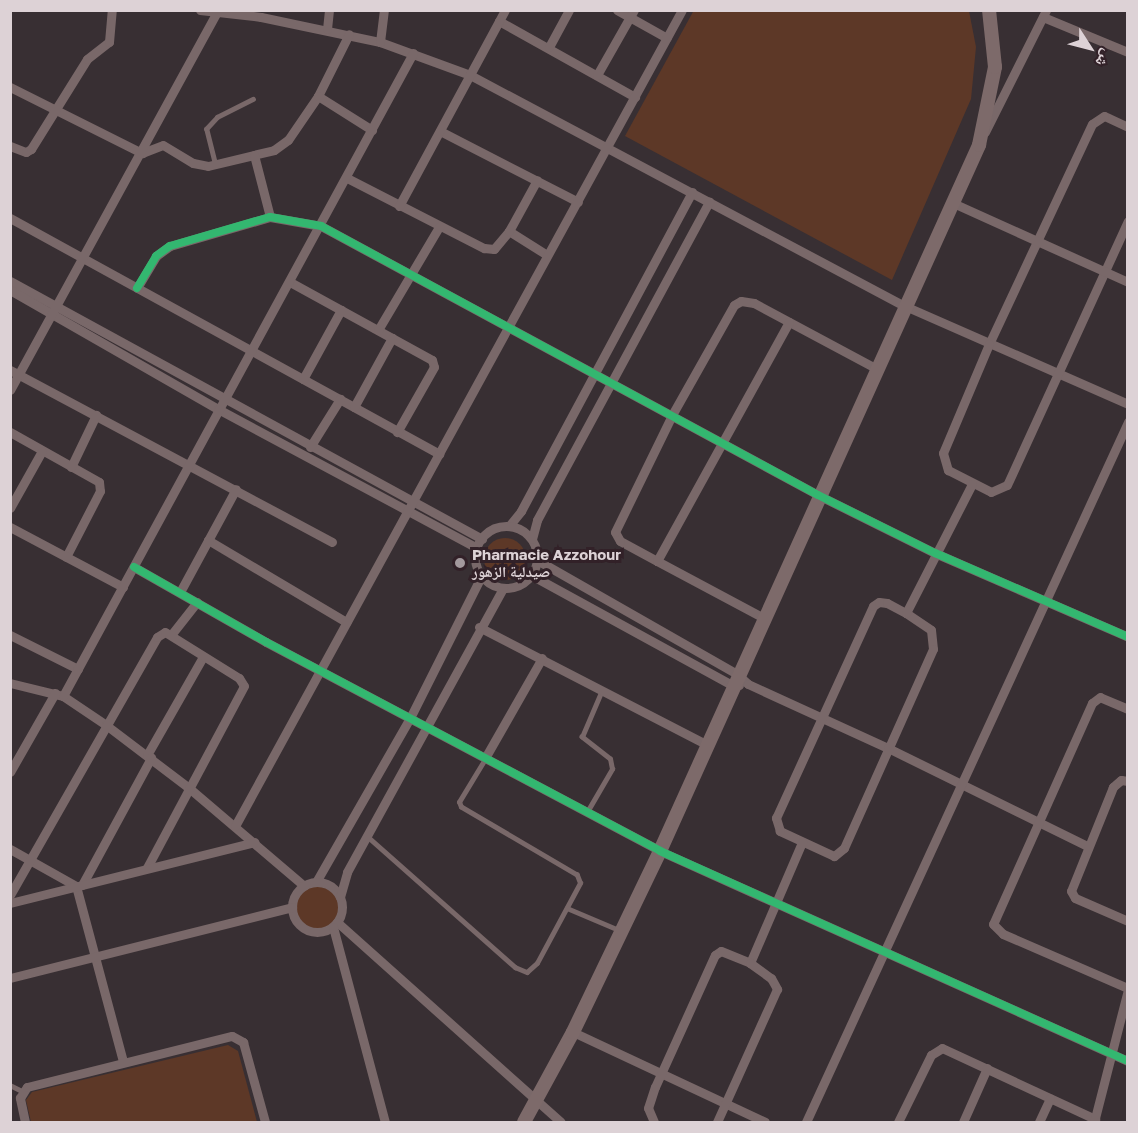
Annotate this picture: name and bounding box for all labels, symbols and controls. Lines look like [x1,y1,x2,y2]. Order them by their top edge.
north arrow [1060,18,1120,78]
text: ش [1091,46,1118,71]
place label: Pharmacie Azzohour صيدلية الزهور [472,545,621,580]
marker: Pharmacie Azzohour صيدلية الزهور [453,556,467,570]

